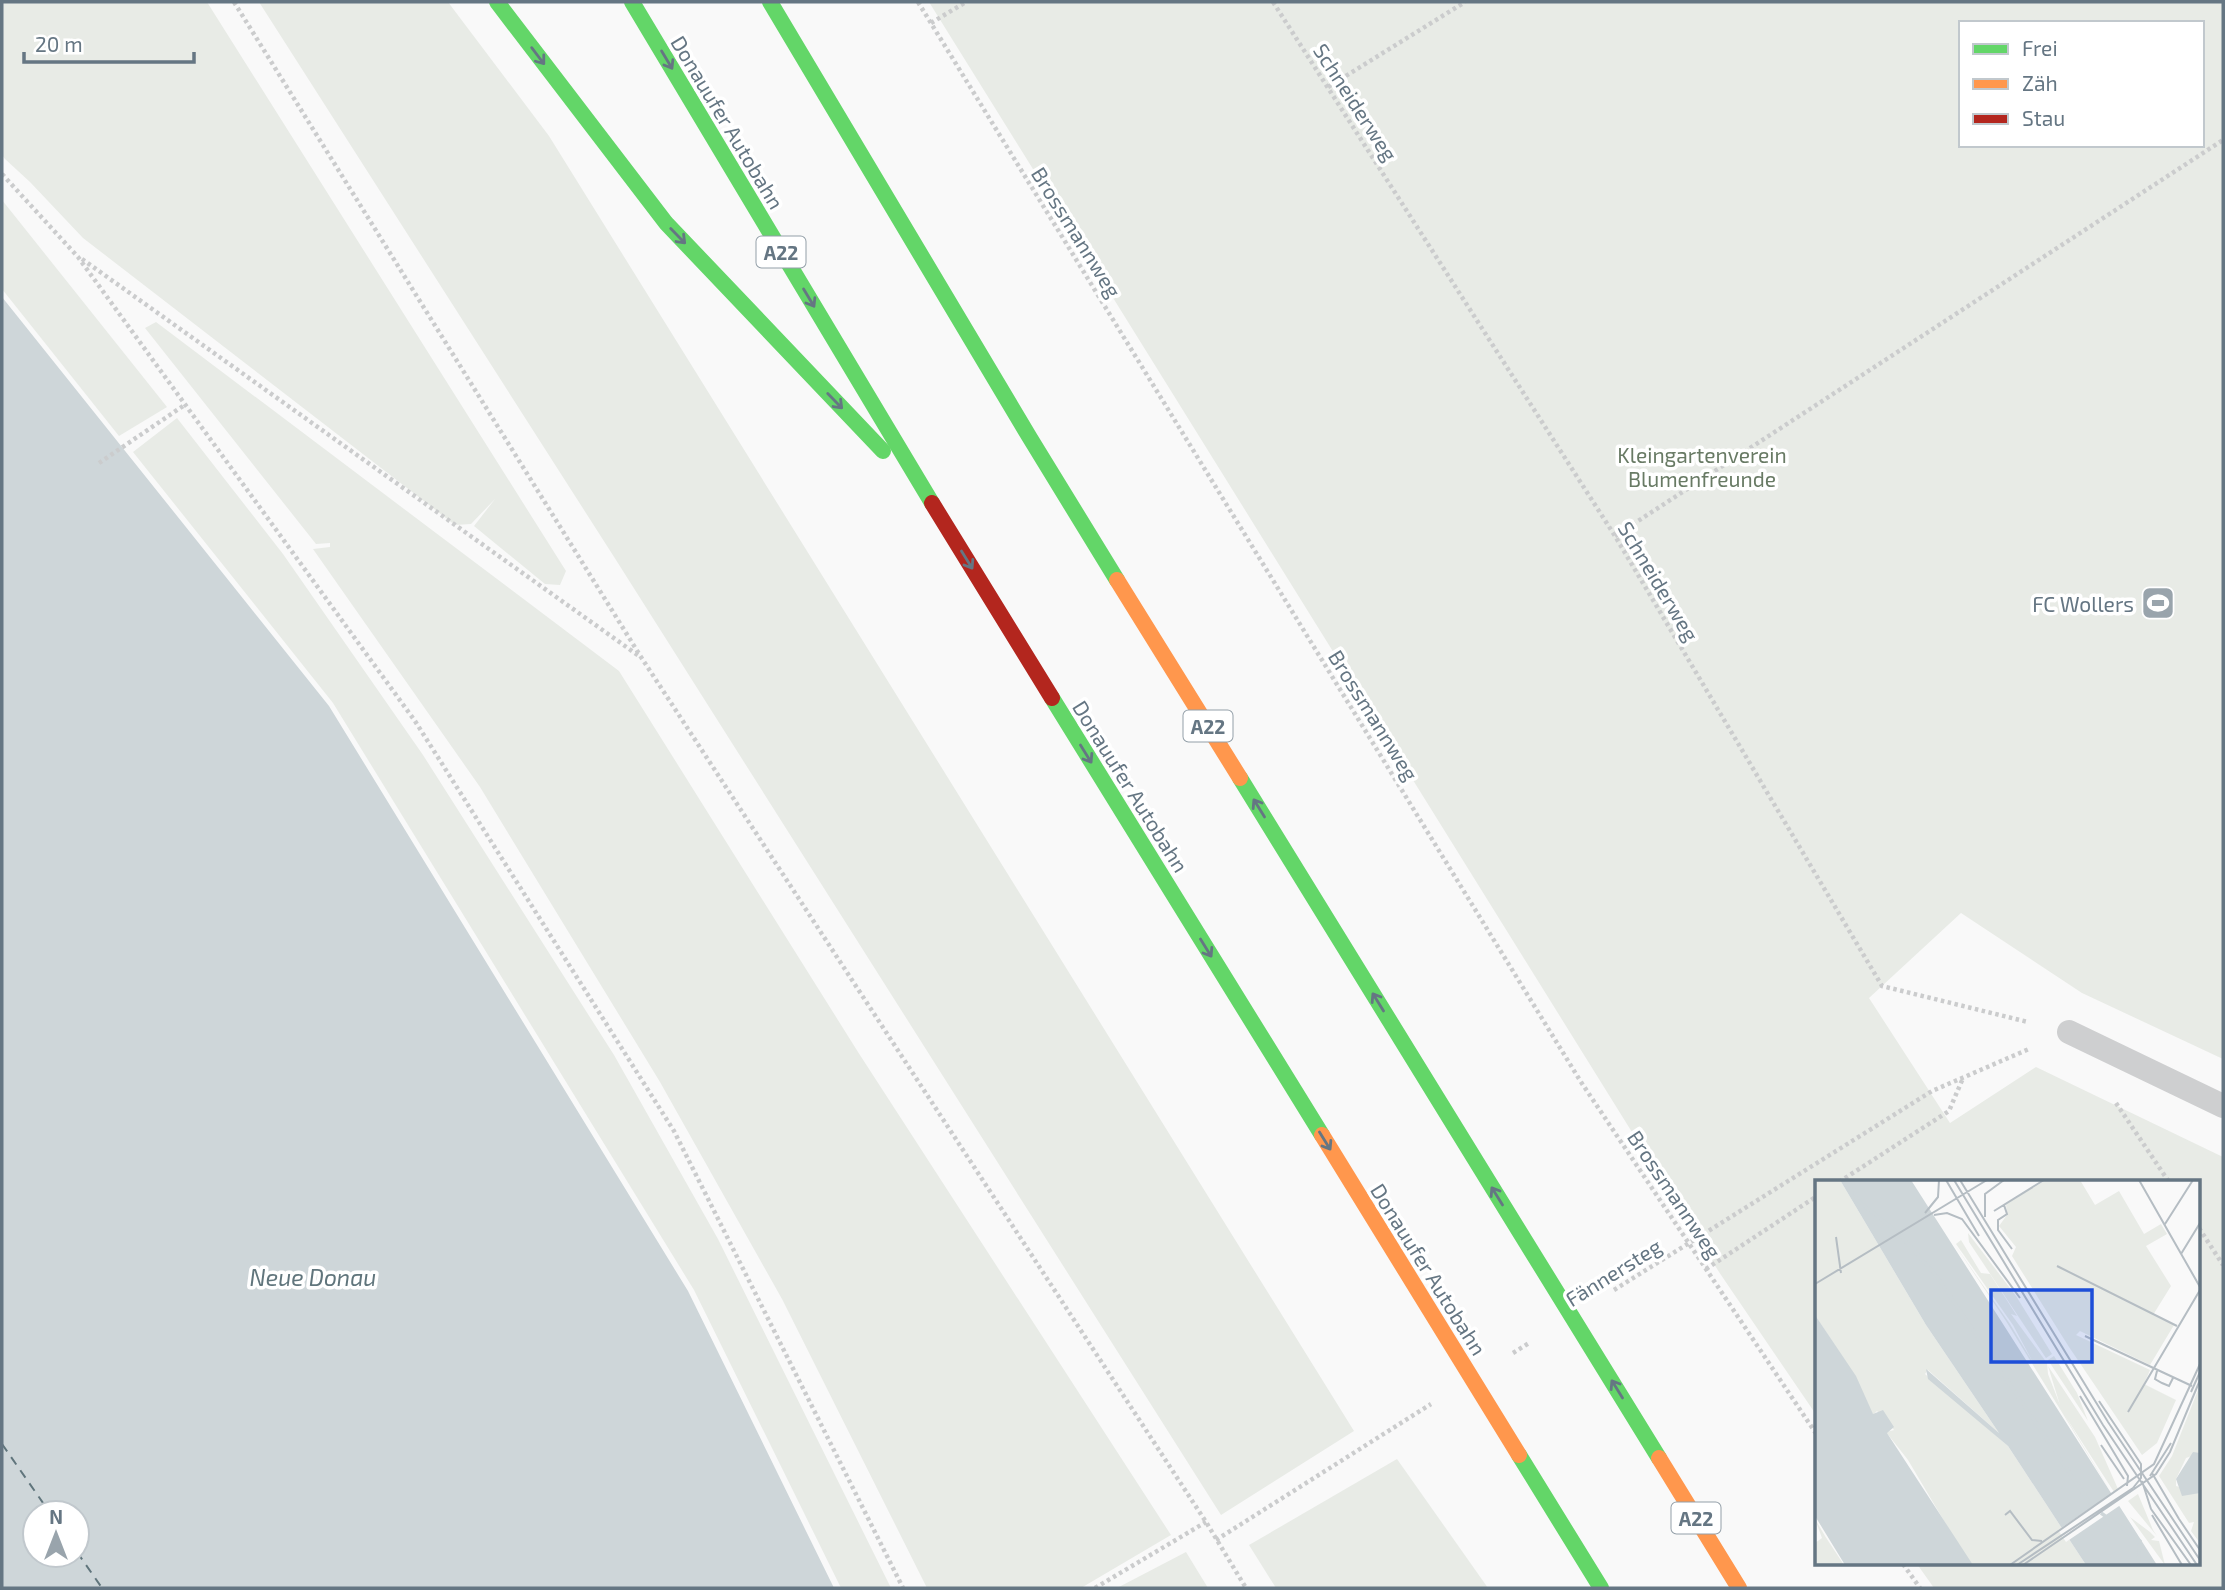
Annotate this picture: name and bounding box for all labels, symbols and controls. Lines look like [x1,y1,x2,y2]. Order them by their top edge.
scale bar [24,21,194,65]
legend [1959,21,2204,147]
text: 20 m [35,31,83,56]
street label: Donauufer Autobahn [666,31,790,213]
text: Frei [2022,35,2058,60]
street label: Schneiderweg [1309,39,1403,166]
one-way arrow [531,46,546,65]
one-way arrow [660,50,674,70]
text: Zäh [2022,70,2058,95]
text: Stau [2022,105,2065,130]
street label: Brossmannweg [1027,162,1127,302]
one-way arrow [669,227,686,244]
road number: A22 [756,236,806,268]
one-way arrow [802,287,816,307]
one-way arrow [826,392,843,409]
park label: Kleingartenverein Blumenfreunde [1617,442,1787,491]
street label: Schneiderweg [1614,517,1705,645]
one-way arrow [960,550,974,570]
sports icon: FC Wollers [2139,584,2177,622]
place label: FC Wollers [2032,591,2134,616]
street label: Brossmannweg [1324,645,1424,785]
street label: Donauufer Autobahn [1068,696,1194,876]
road number: A22 [1184,710,1232,741]
one-way arrow [1079,744,1094,763]
one-way arrow [1251,799,1265,819]
one-way arrow [1199,937,1213,957]
one-way arrow [1371,992,1385,1012]
street label: Brossmannweg [1623,1125,1727,1263]
one-way arrow [1319,1131,1333,1151]
street label: Donauufer Autobahn [1366,1179,1492,1359]
inset map [1815,1180,2200,1566]
one-way arrow [1490,1186,1504,1206]
street label: Fännersteg [1561,1233,1666,1311]
water label: Neue Donau [250,1263,376,1291]
one-way arrow [1609,1380,1623,1400]
north arrow [21,1499,91,1569]
road number: A22 [1672,1502,1720,1534]
text: N [49,1505,63,1528]

